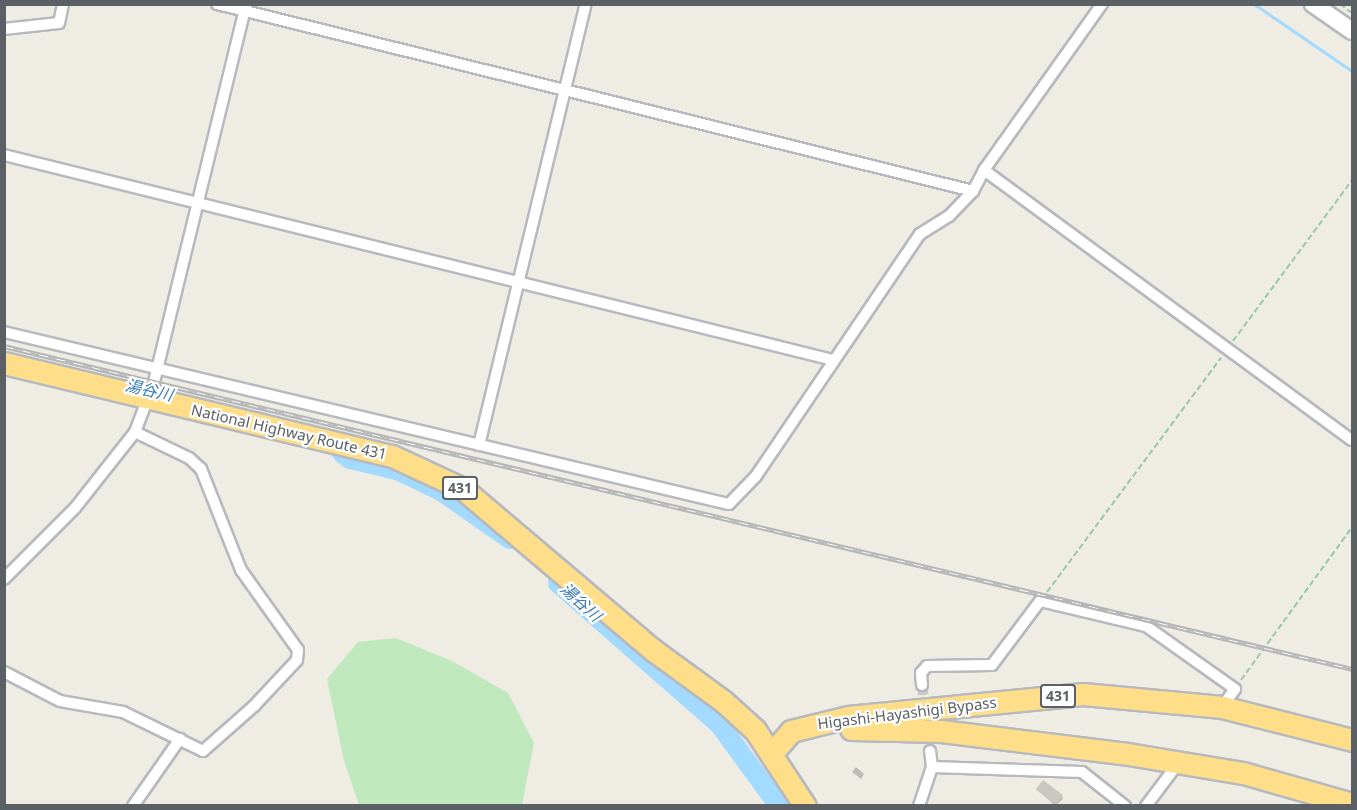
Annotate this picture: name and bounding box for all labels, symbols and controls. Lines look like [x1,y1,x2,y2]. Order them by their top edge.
water label: 湯谷川 [123,375,175,405]
street label: National Highway Route 431 [190,401,388,463]
road number: 431 [440,477,480,499]
water label: 湯谷川 [557,579,605,625]
road number: 431 [1038,685,1078,707]
street label: Higashi-Hayashigi Bypass [817,693,997,733]

